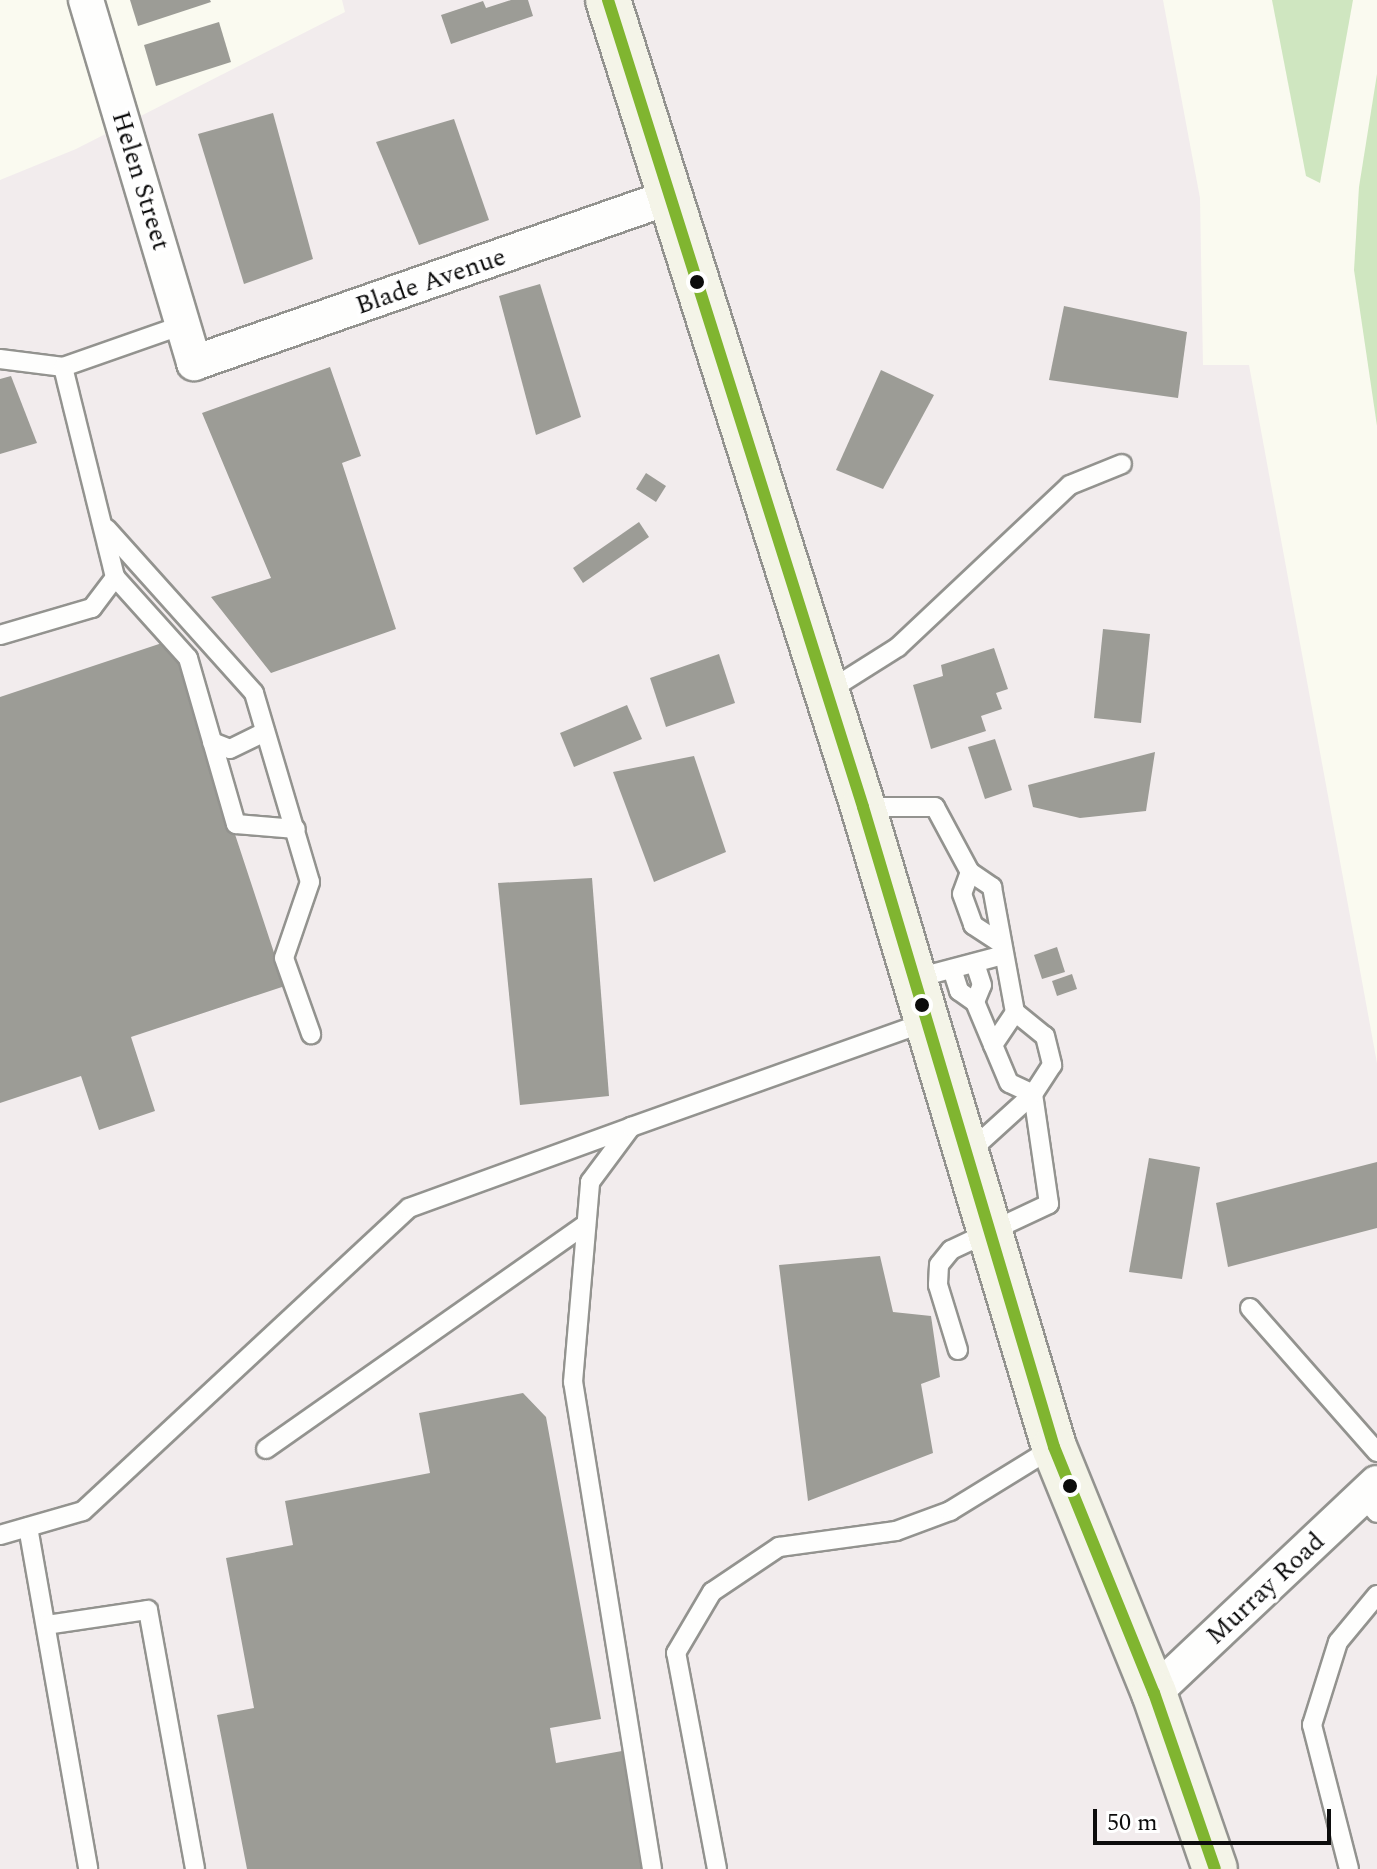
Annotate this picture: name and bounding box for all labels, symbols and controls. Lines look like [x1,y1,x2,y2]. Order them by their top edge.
street label: Helen Street [104,108,176,254]
street label: Blade Avenue [352,242,510,322]
unlabelled marker [689,274,705,290]
unlabelled marker [914,997,930,1013]
unlabelled marker [1062,1478,1078,1494]
street label: Murray Road [1200,1526,1332,1652]
scale bar [1097,1793,1335,1843]
text: 50 m [1107,1805,1158,1841]

